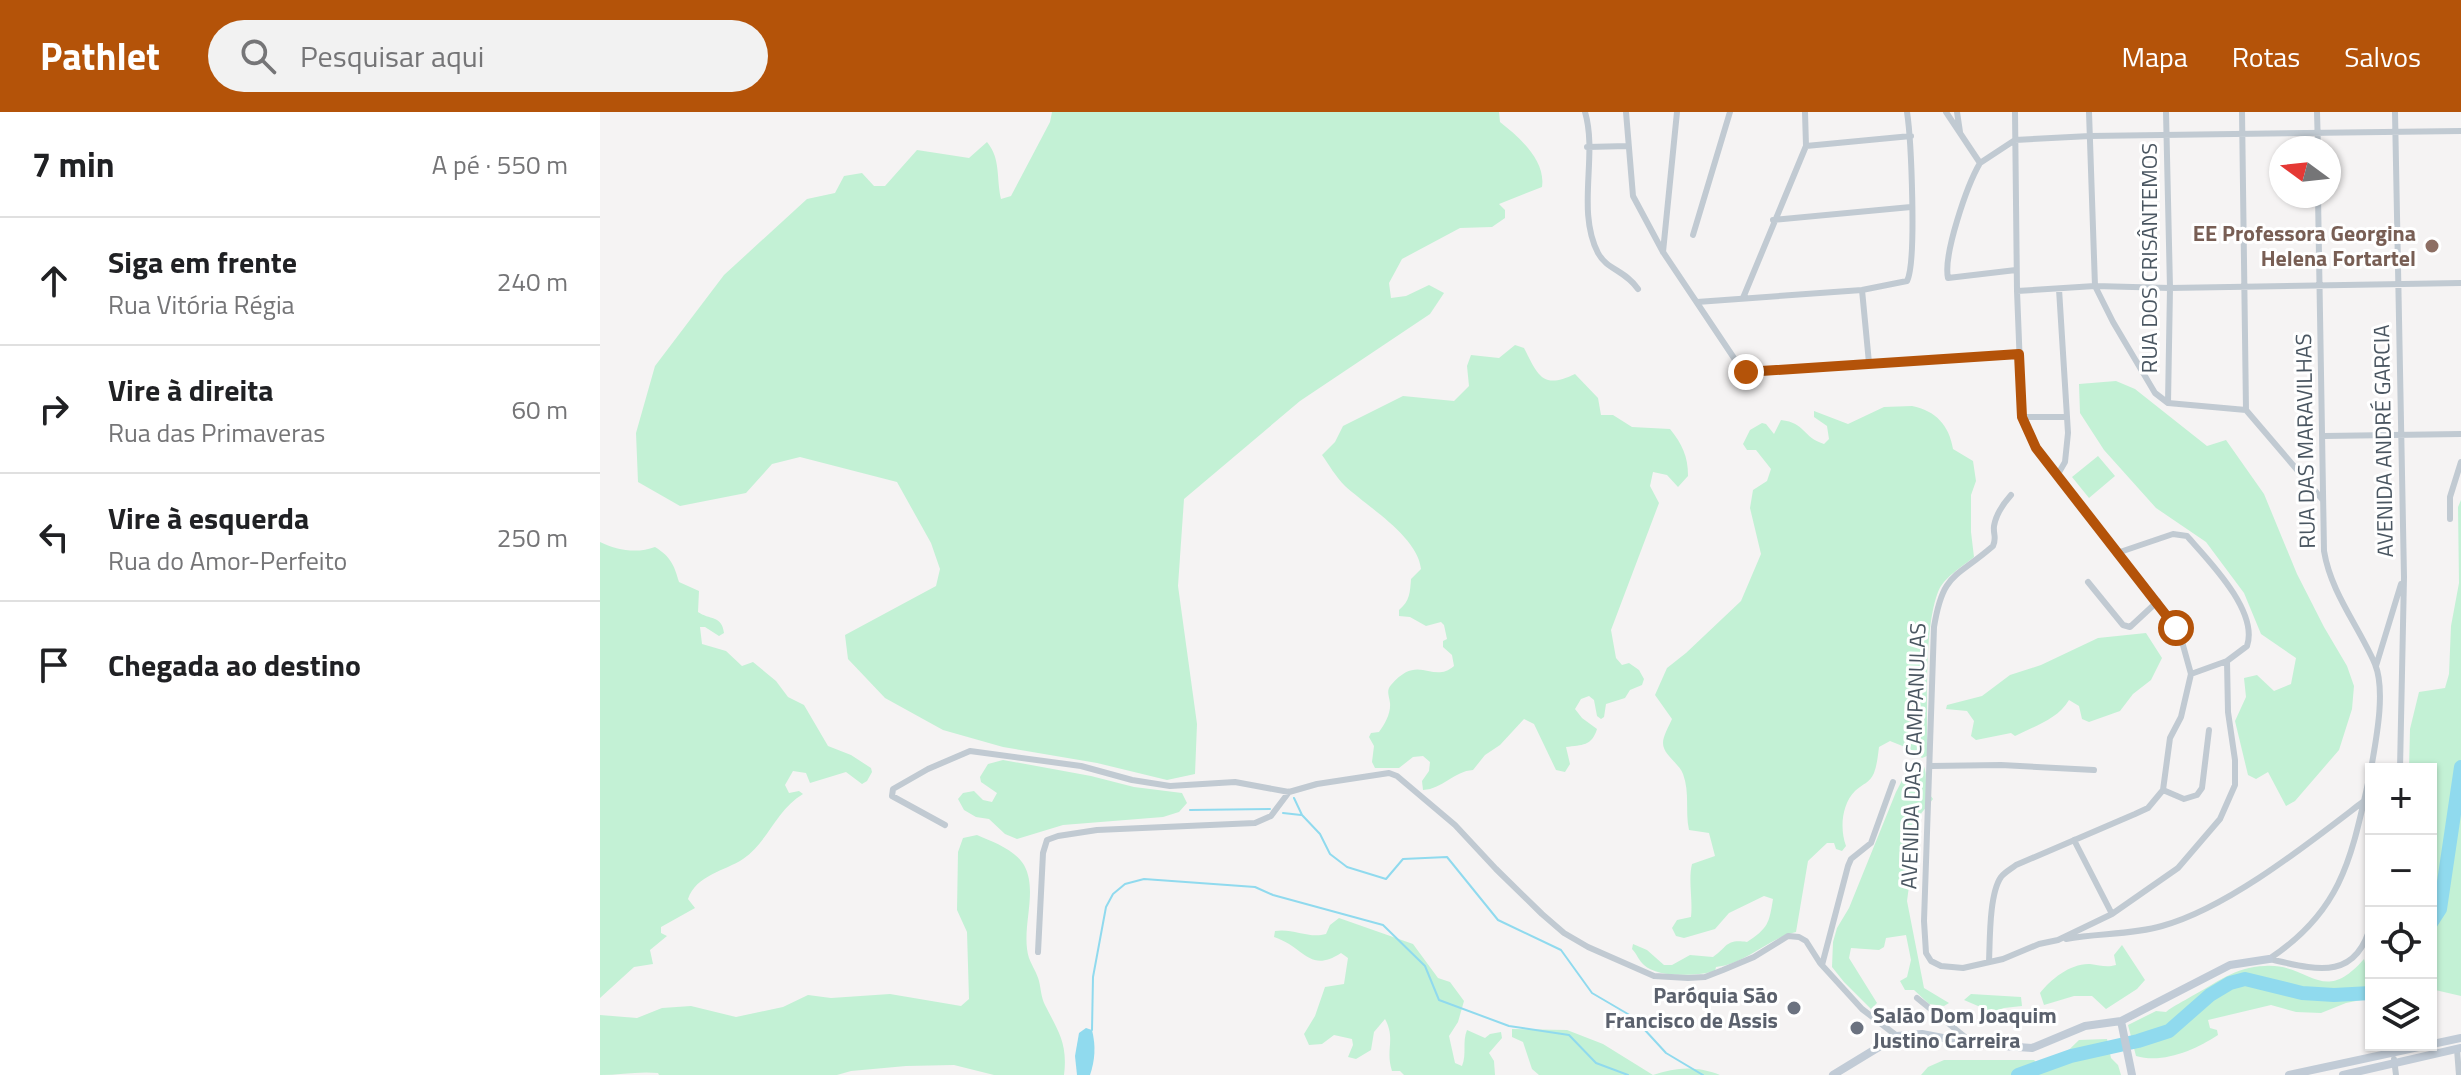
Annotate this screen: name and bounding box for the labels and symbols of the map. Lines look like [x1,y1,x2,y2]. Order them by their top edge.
north arrow [2269,136,2341,208]
street label: RUA DOS CRISÂNTEMOS [2132,143,2166,373]
place label: EE Professora Georgina Helena Fortartel [2193,216,2416,275]
marker: EE Professora Georgina Helena Fortartel [2423,237,2441,255]
street label: AVENIDA ANDRÉ GARCIA [2364,324,2402,558]
street label: RUA DAS MARAVILHAS [2286,333,2324,549]
route end [1728,354,1764,390]
route start [2158,610,2194,646]
street label: AVENIDA DAS CAMPANULAS [1891,622,1935,890]
place label: Paróquia São Francisco de Assis [1605,978,1778,1037]
place label: Salão Dom Joaquim Justino Carreira [1873,998,2057,1057]
marker: Paróquia São Francisco de Assis [1785,999,1803,1017]
marker: Salão Dom Joaquim Justino Carreira [1848,1019,1866,1037]

